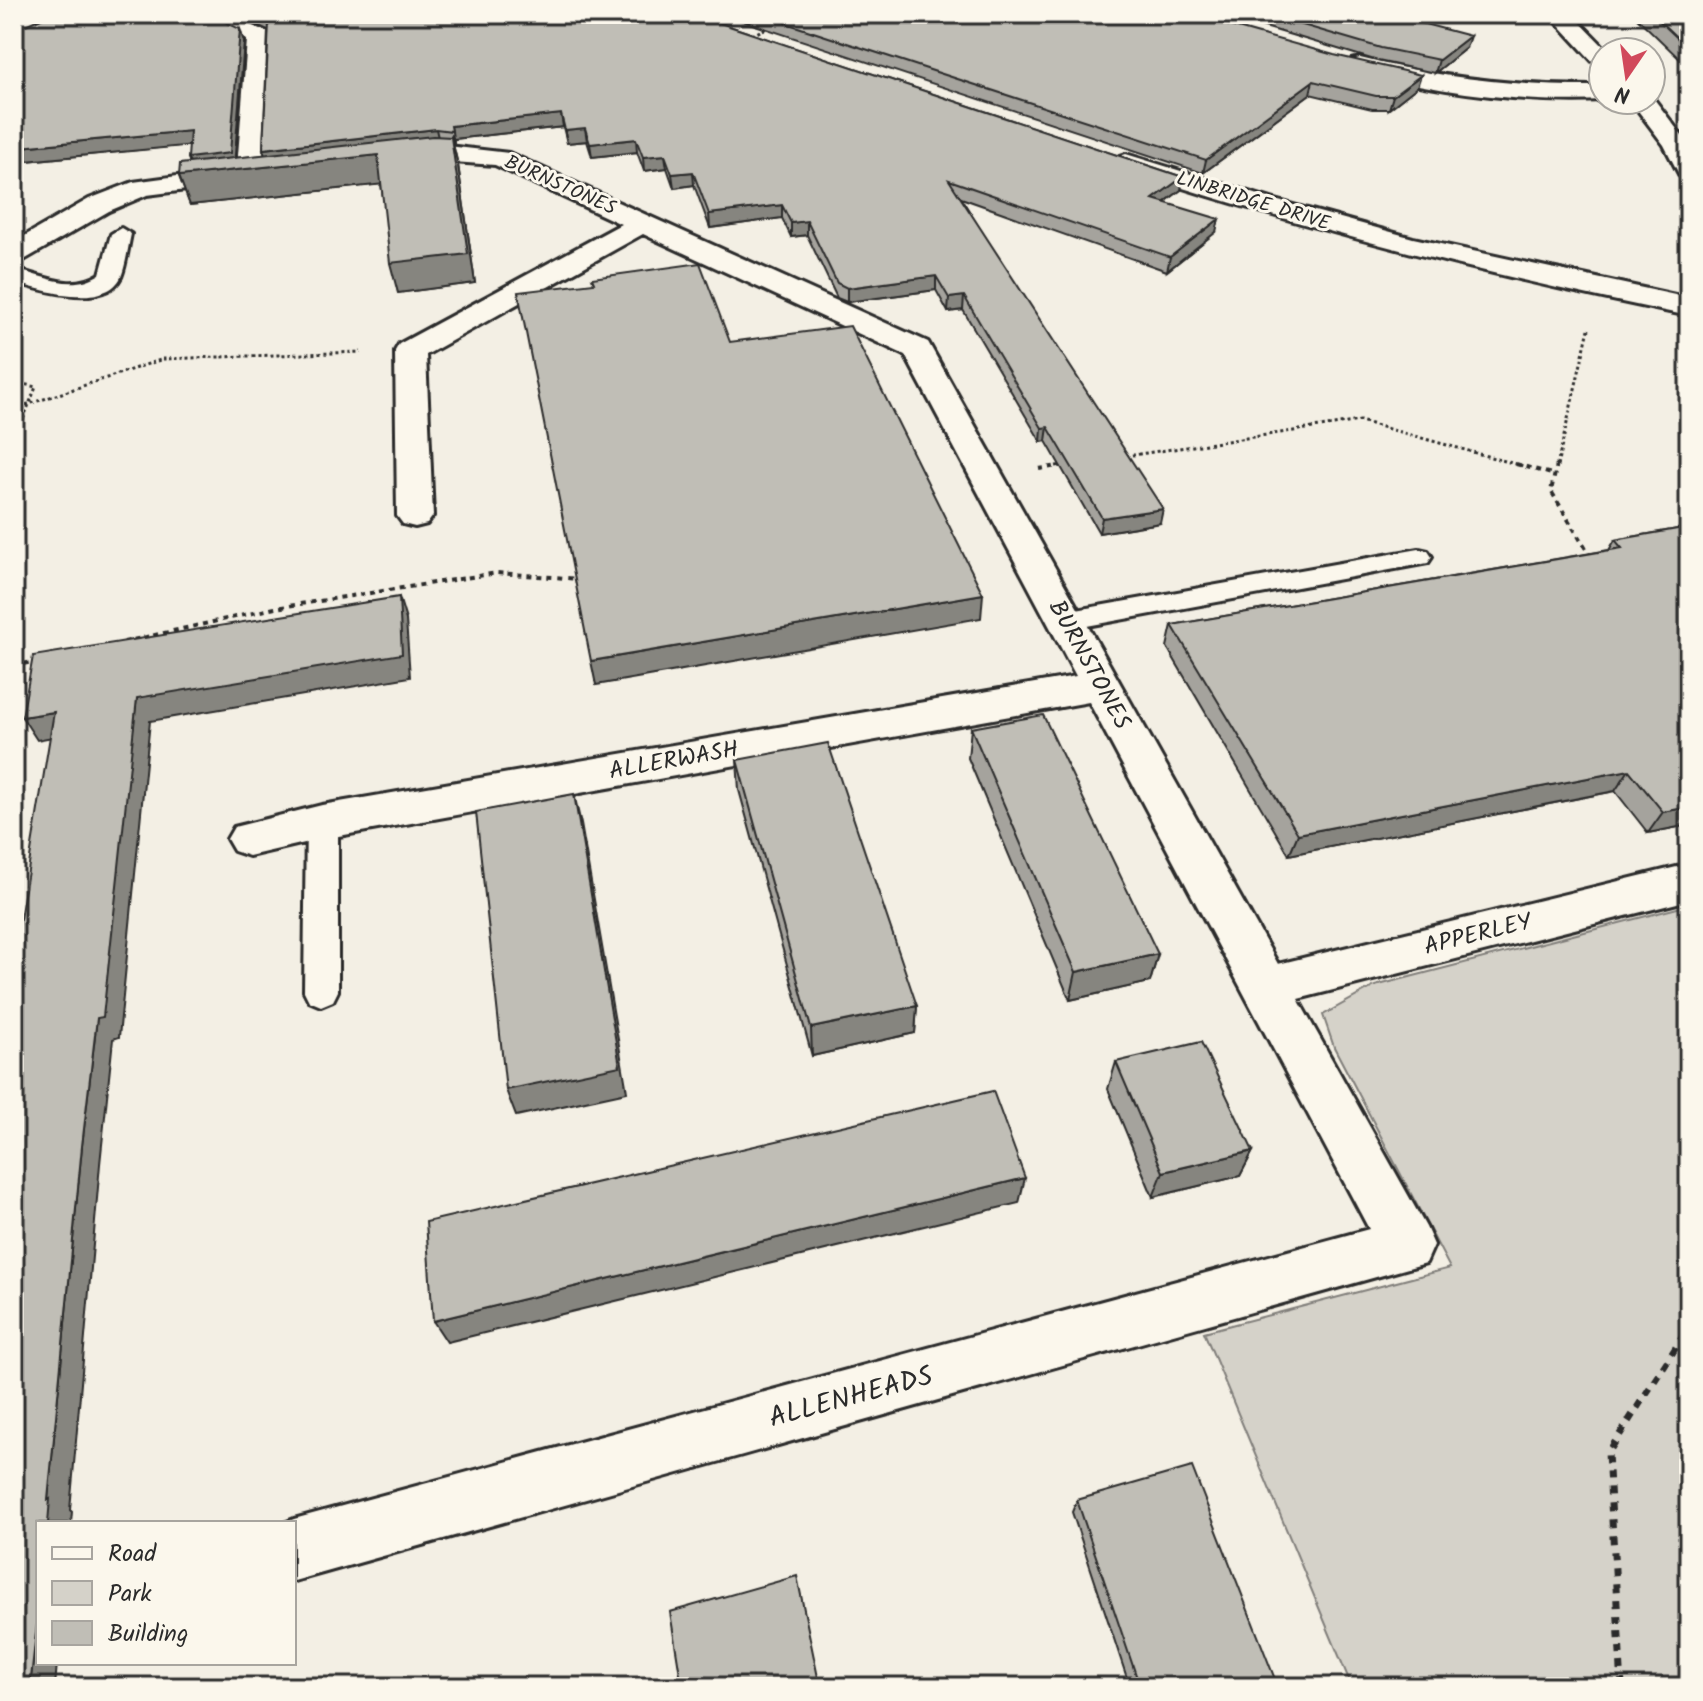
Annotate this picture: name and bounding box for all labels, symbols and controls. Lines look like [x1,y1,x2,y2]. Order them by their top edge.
north arrow [1587,36,1667,116]
text: N [1612,74,1634,112]
street label: BURNSTONES [499,147,621,225]
street label: LINBRIDGE DRIVE [1172,163,1335,241]
street label: BURNSTONES [1037,593,1141,737]
street label: ALLERWASH [606,730,742,792]
street label: APPERLEY [1420,903,1537,967]
street label: ALLENHEADS [764,1354,938,1441]
legend [36,1521,296,1665]
text: Road [108,1535,157,1574]
text: Park [108,1575,152,1614]
text: Building [108,1615,188,1654]

